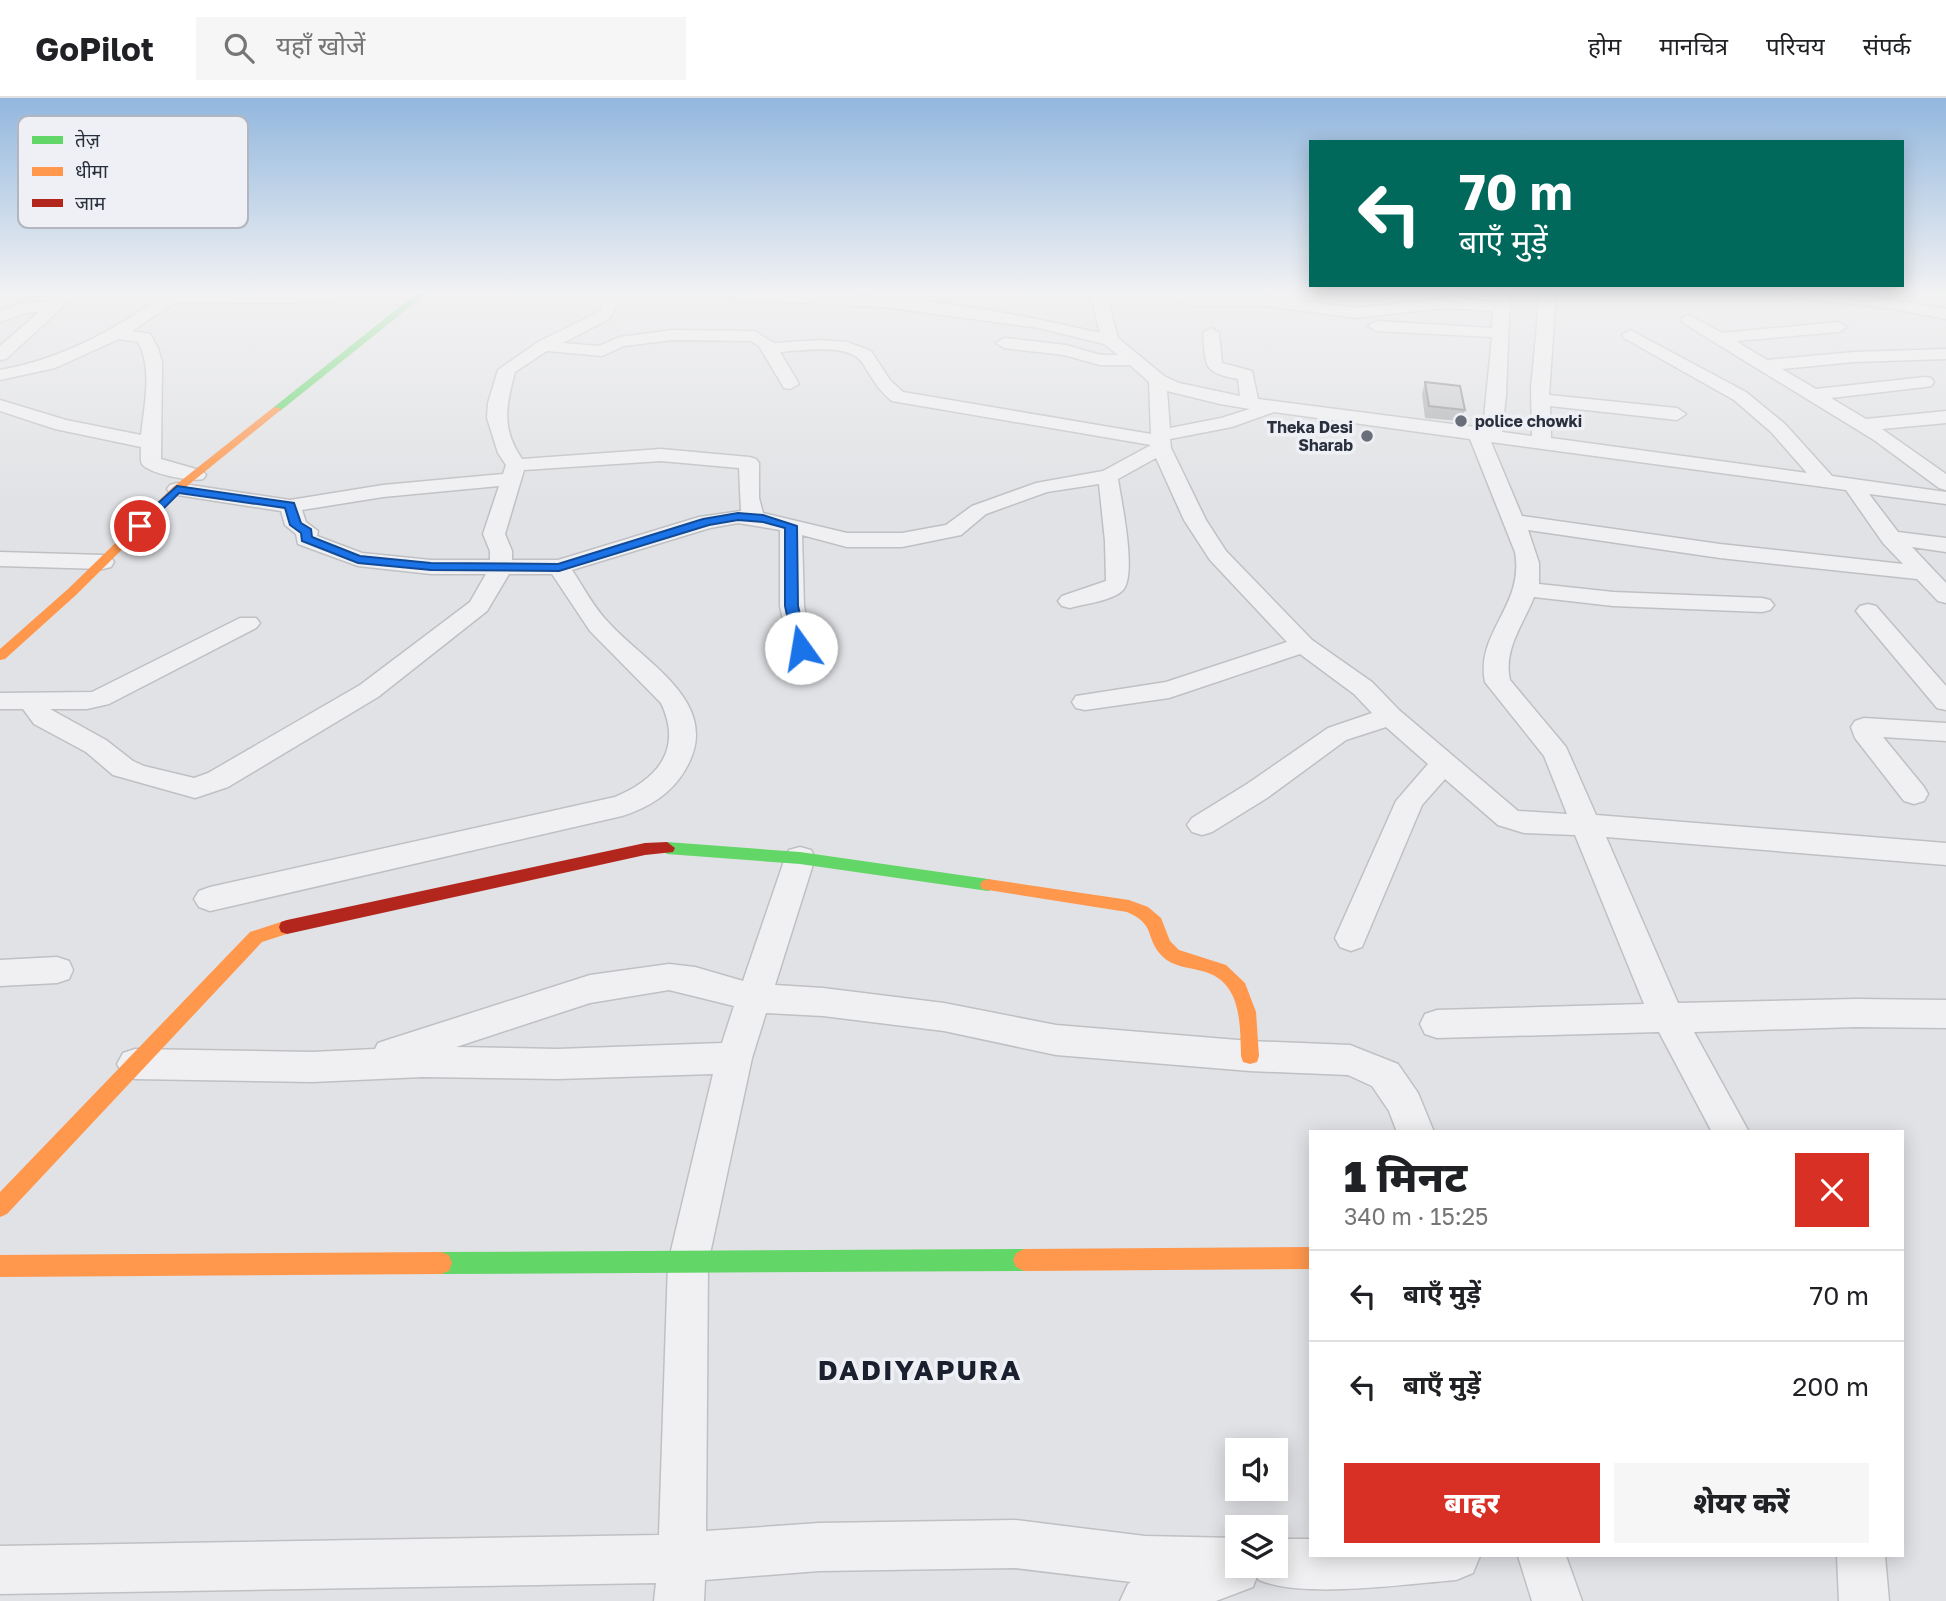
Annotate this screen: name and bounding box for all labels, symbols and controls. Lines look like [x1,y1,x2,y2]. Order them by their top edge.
search box [196,17,686,80]
text: GoPilot [35,29,154,68]
icon: search [220,29,258,67]
text: यहाँ खोजें [276,30,365,61]
text: होम [1588,31,1621,60]
text: मानचित्र [1659,31,1728,60]
text: परिचय [1766,31,1825,60]
text: संपर्क [1863,31,1911,60]
legend [18,116,248,228]
text: तेज़ [75,128,101,151]
text: धीमा [75,159,109,182]
text: 70 m [1459,162,1573,221]
icon: left [1344,168,1435,259]
text: जाम [75,191,106,214]
text: बाएँ मुड़ें [1459,222,1548,260]
place label: police chowki [1475,411,1582,431]
marker: police chowki [1453,413,1469,429]
place label: Theka Desi Sharab [1267,417,1353,455]
marker: Theka Desi Sharab [1359,428,1375,444]
pin [110,496,170,556]
icon: arrive [121,507,159,545]
position arrow [764,611,838,685]
text: 1 मिनट [1344,1151,1467,1201]
button: close [1795,1153,1869,1227]
text: 340 m · 15:25 [1344,1202,1488,1230]
icon: left [1344,1277,1382,1315]
text: बाएँ मुड़ें [1403,1278,1481,1309]
text: 70 m [1810,1280,1869,1311]
district label: DADIYAPURA [818,1353,1022,1386]
icon: left [1344,1368,1382,1406]
text: बाएँ मुड़ें [1403,1369,1481,1400]
text: 200 m [1792,1371,1869,1402]
map controls [1225,1438,1288,1578]
button: sound [1225,1438,1288,1501]
button: बाहर [1344,1463,1600,1543]
button: शेयर करें [1614,1463,1869,1543]
button: layers [1225,1515,1288,1578]

